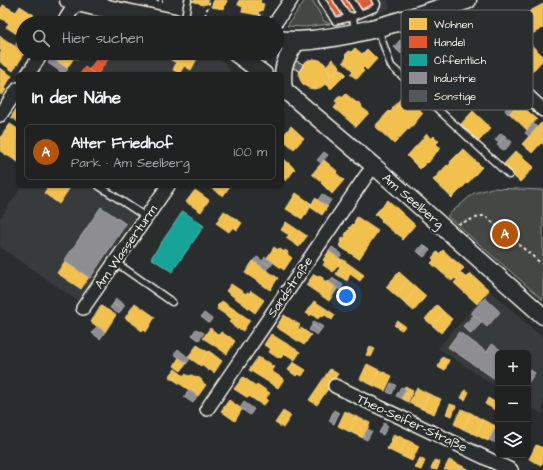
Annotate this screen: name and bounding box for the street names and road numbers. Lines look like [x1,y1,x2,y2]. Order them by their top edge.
street label: Am Seelberg [378,169,448,234]
street label: Am Wasserturm [90,201,162,293]
street label: Sandstraße [263,253,317,321]
street label: Theo-Seifer-Straße [354,390,470,456]

